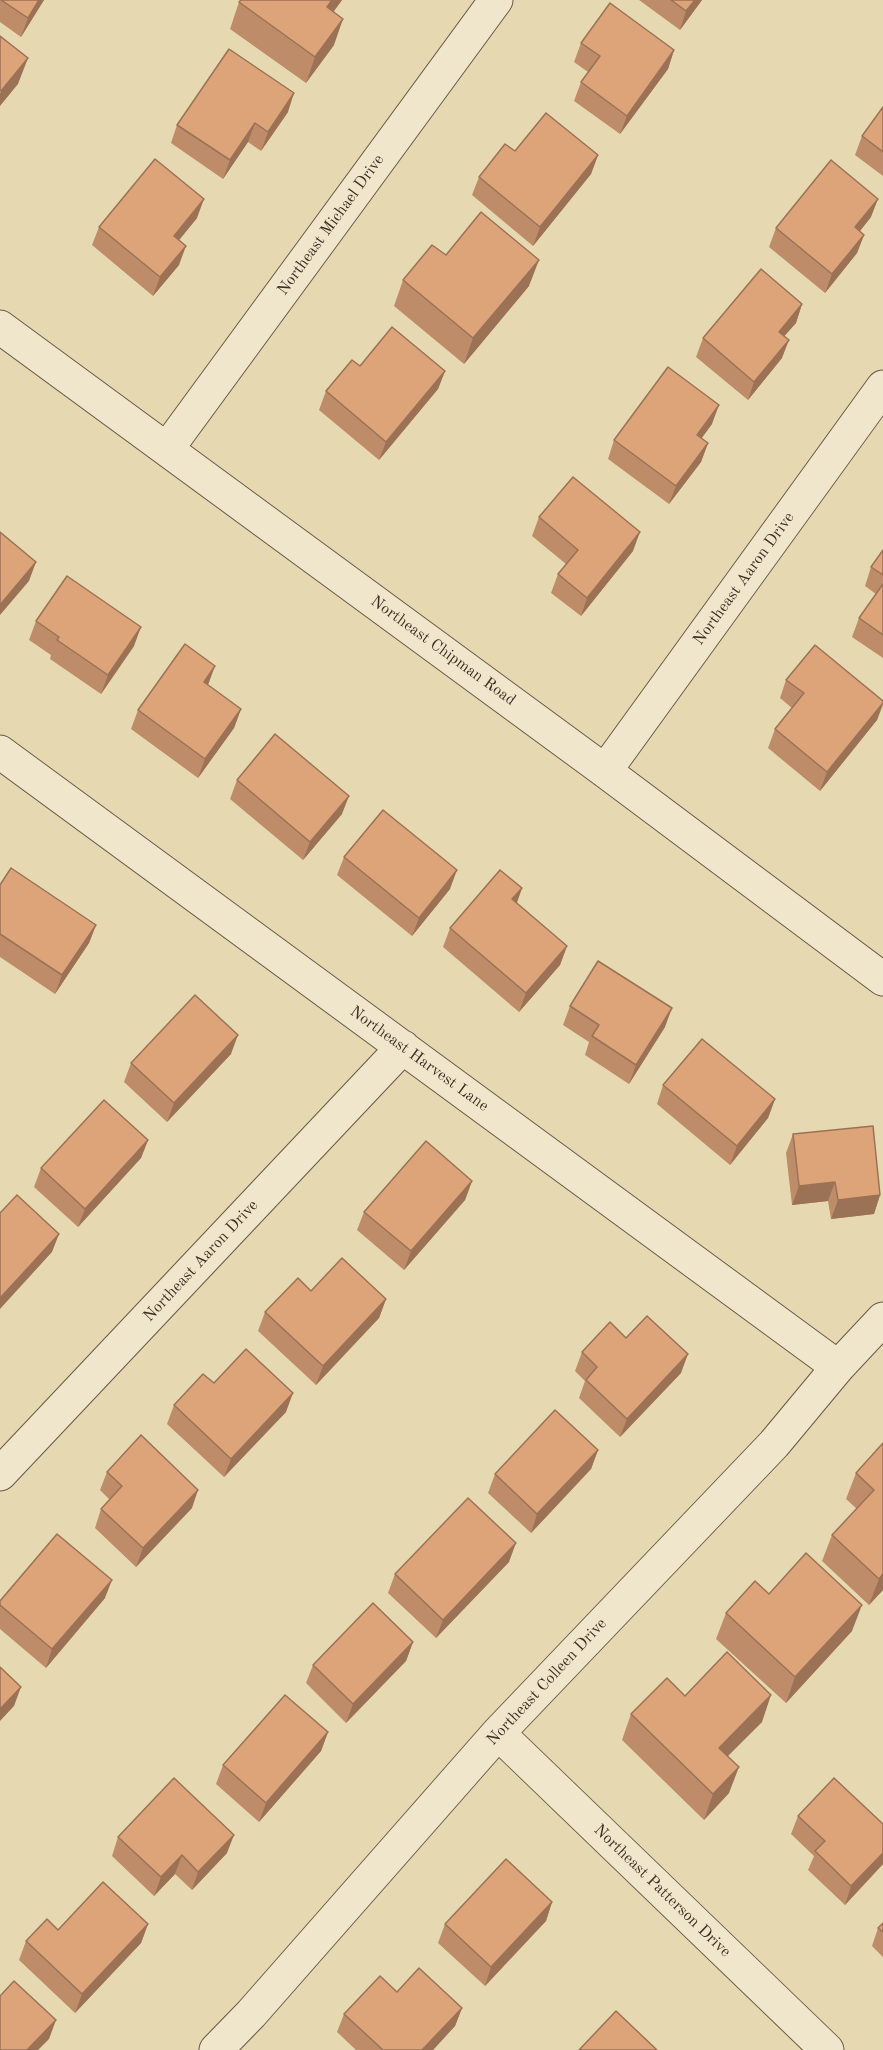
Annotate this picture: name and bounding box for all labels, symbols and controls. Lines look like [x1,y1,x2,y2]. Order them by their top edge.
street label: Northeast Michael Drive [273,151,389,299]
street label: Northeast Aaron Drive [689,509,799,649]
street label: Northeast Chipman Road [367,592,519,710]
street label: Northeast Harvest Lane [346,1002,492,1116]
street label: Northeast Aaron Drive [140,1196,262,1326]
street label: Northeast Colleen Drive [483,1614,611,1750]
street label: Northeast Patterson Drive [589,1821,735,1961]

